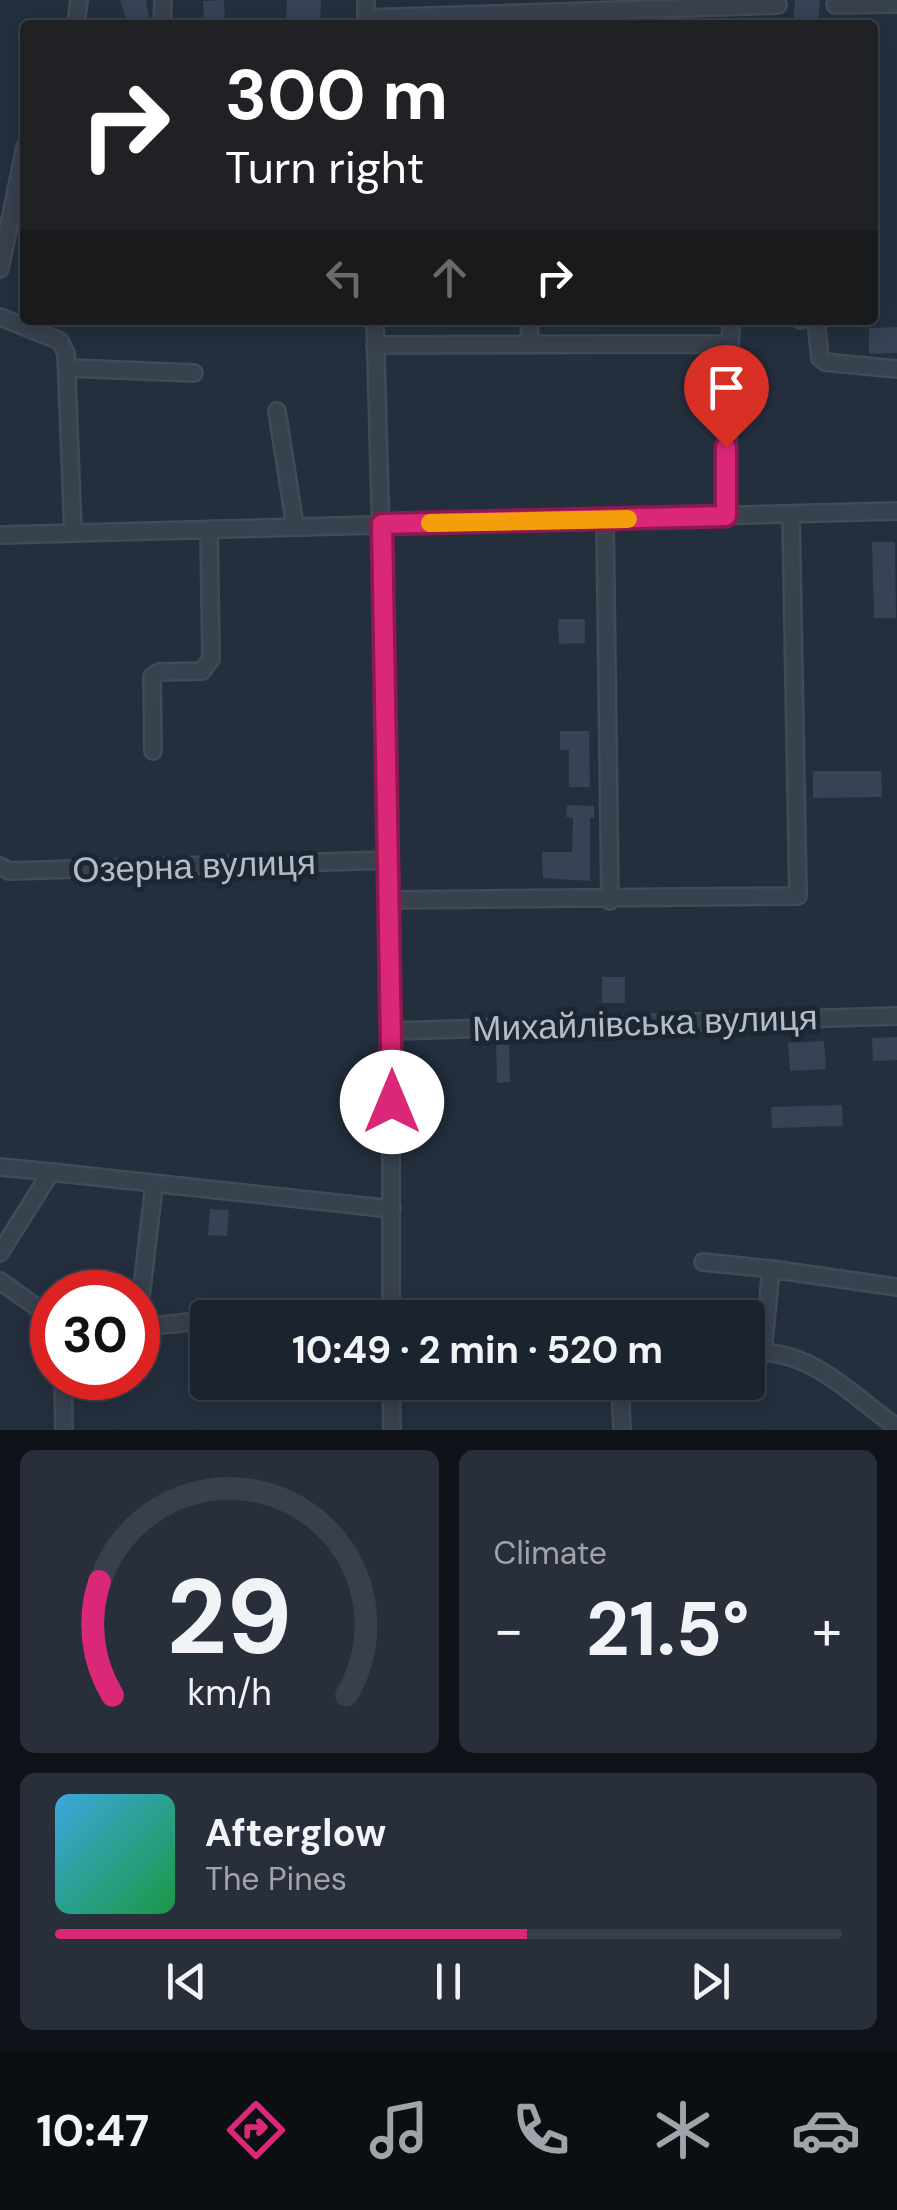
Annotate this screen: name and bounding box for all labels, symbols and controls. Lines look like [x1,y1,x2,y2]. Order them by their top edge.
text: 300 m [225,50,448,141]
icon: right [60,60,190,190]
text: Turn right [225,138,424,197]
icon: left [317,250,372,305]
icon: ahead [422,250,477,305]
icon: right [527,250,582,305]
pin [684,345,769,448]
icon: arrive [699,360,754,415]
street label: Озерна вулиця [72,839,316,893]
street label: Михайлівська вулиця [472,994,818,1052]
position arrow [340,1050,444,1154]
speed limit sign: 30 [30,1270,160,1400]
text: 10:49 · 2 min · 520 m [292,1325,663,1375]
text: Climate [494,1532,607,1574]
text: 29 [166,1550,292,1685]
text: 21.5° [586,1581,749,1678]
text: − [494,1594,524,1666]
text: + [812,1594,842,1666]
text: km/h [187,1670,271,1716]
text: Afterglow [205,1808,386,1858]
text: The Pines [205,1858,347,1900]
icon: previous [159,1954,214,2009]
icon: pause [421,1954,476,2009]
icon: next [683,1954,738,2009]
icon: directions [221,2095,291,2165]
icon: music [364,2095,434,2165]
icon: phone [506,2095,576,2165]
icon: climate [648,2095,718,2165]
icon: car [791,2095,861,2165]
text: 10:47 [36,2101,149,2160]

